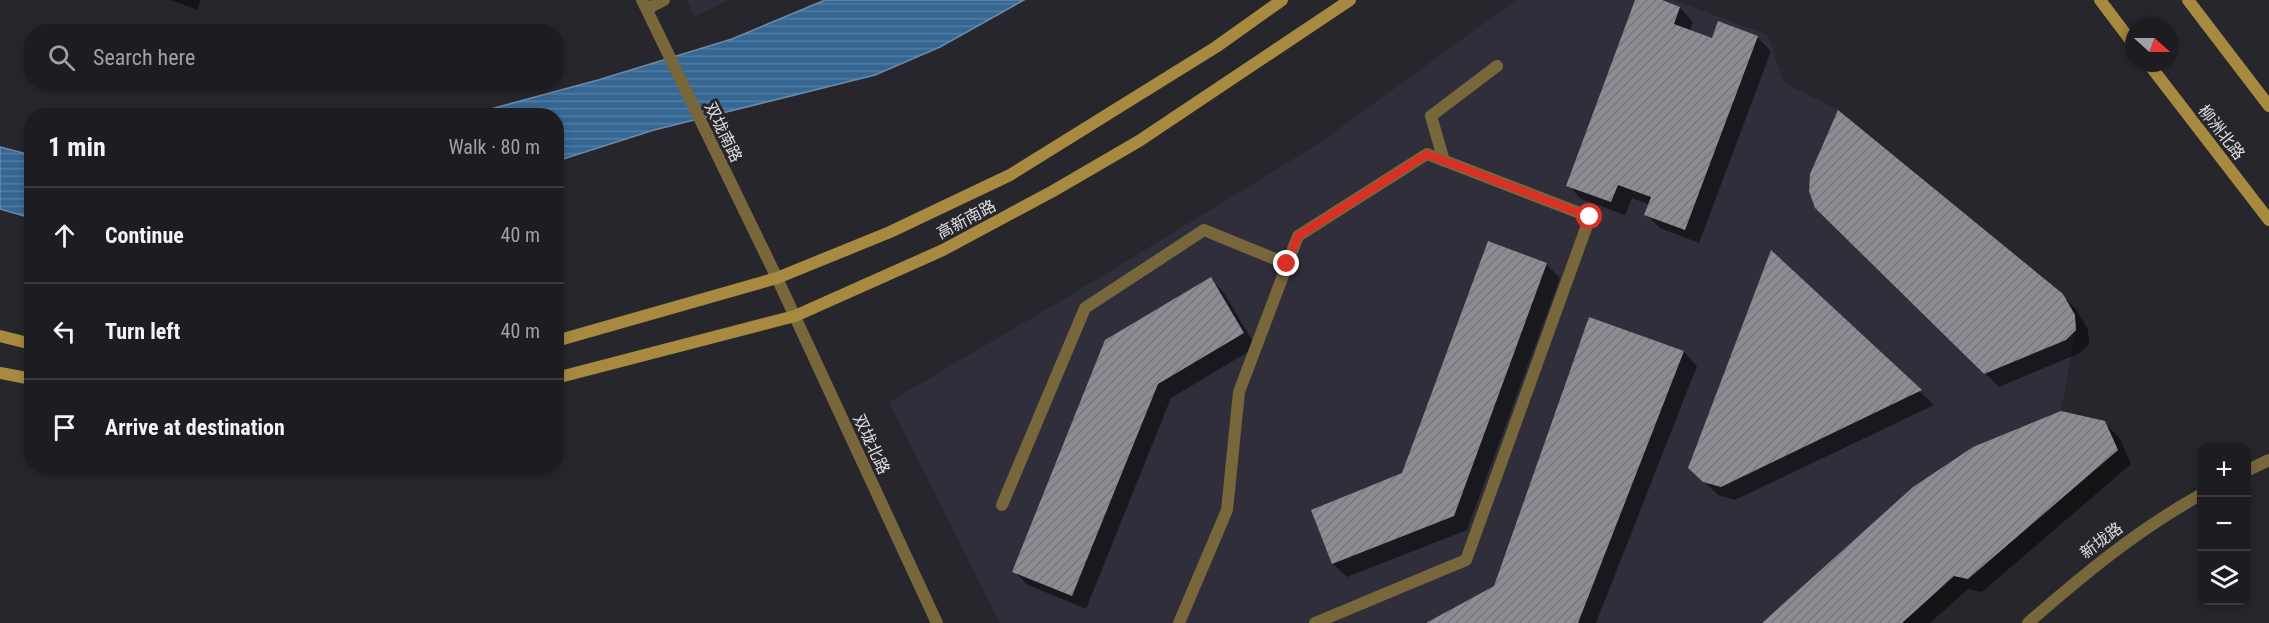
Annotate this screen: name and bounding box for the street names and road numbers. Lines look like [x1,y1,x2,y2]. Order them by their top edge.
street label: 双垅南路 [701,99,746,165]
street label: 柳洲北路 [2194,101,2249,163]
street label: 高新南路 [934,196,999,243]
street label: 双垅北路 [849,411,894,477]
street label: 新垅路 [2076,518,2126,562]

